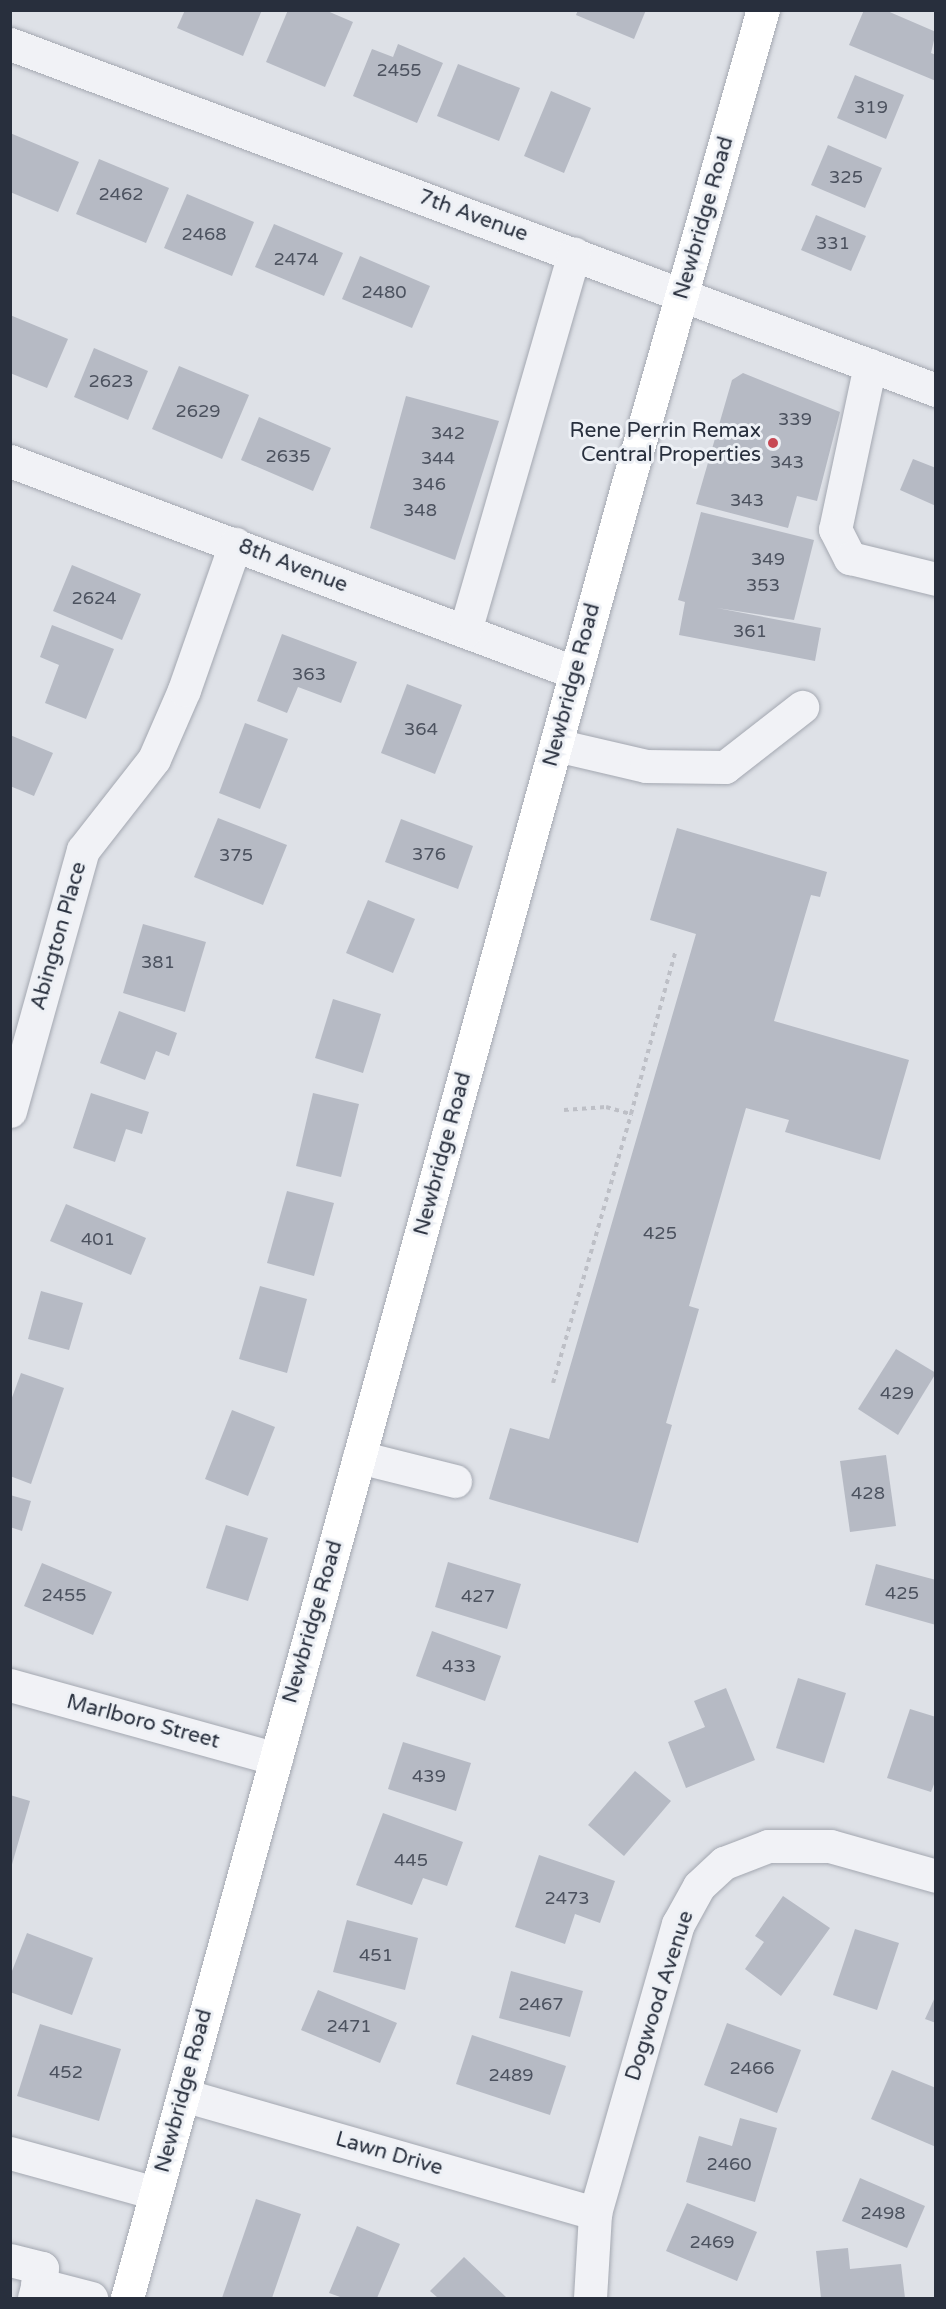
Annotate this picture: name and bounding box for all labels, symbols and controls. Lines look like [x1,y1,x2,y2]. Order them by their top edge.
house number: 2455 [376,59,422,81]
house number: 319 [854,96,888,118]
street label: Newbridge Road [669,134,739,302]
house number: 325 [829,166,863,188]
house number: 2462 [98,183,144,205]
street label: 7th Avenue [415,185,531,247]
house number: 2468 [181,223,227,245]
house number: 331 [816,232,850,254]
house number: 2474 [273,248,319,270]
house number: 2480 [361,281,407,303]
house number: 2623 [88,370,134,392]
house number: 2629 [175,400,221,422]
house number: 339 [778,408,812,430]
place label: Rene Perrin Remax Central Properties [569,418,761,468]
house number: 342 [431,422,465,444]
marker: Rene Perrin Remax Central Properties [766,436,780,450]
house number: 2635 [265,445,311,467]
house number: 344 [421,447,455,469]
house number: 343 [770,451,804,473]
house number: 346 [412,473,446,495]
house number: 343 [730,489,764,511]
house number: 348 [403,499,437,521]
street label: 8th Avenue [235,534,351,598]
house number: 349 [751,548,785,570]
house number: 353 [746,574,780,596]
house number: 2624 [71,587,117,609]
street label: Newbridge Road [538,601,606,769]
house number: 361 [733,620,767,642]
house number: 363 [292,663,326,685]
house number: 364 [404,718,438,740]
house number: 376 [412,843,446,865]
house number: 375 [219,844,253,866]
street label: Abington Place [26,859,92,1013]
house number: 381 [141,951,175,973]
street label: Newbridge Road [409,1070,477,1238]
house number: 425 [643,1222,677,1244]
house number: 401 [81,1228,115,1250]
house number: 429 [880,1382,914,1404]
house number: 428 [851,1482,885,1504]
street label: Newbridge Road [278,1538,348,1706]
house number: 425 [885,1582,919,1604]
house number: 2455 [41,1584,87,1606]
house number: 427 [461,1585,495,1607]
house number: 433 [442,1655,476,1677]
street label: Marlboro Street [64,1689,222,1755]
house number: 439 [412,1765,446,1787]
house number: 445 [394,1849,428,1871]
house number: 2473 [544,1887,590,1909]
street label: Dogwood Avenue [621,1908,699,2084]
house number: 451 [359,1944,393,1966]
house number: 2467 [518,1993,564,2015]
street label: Newbridge Road [150,2007,218,2175]
house number: 2471 [326,2015,372,2037]
house number: 2466 [729,2057,775,2079]
house number: 452 [49,2061,83,2083]
house number: 2489 [488,2064,534,2086]
street label: Lawn Drive [333,2127,445,2181]
house number: 2460 [706,2153,752,2175]
house number: 2498 [860,2202,906,2224]
house number: 2469 [689,2231,735,2253]

